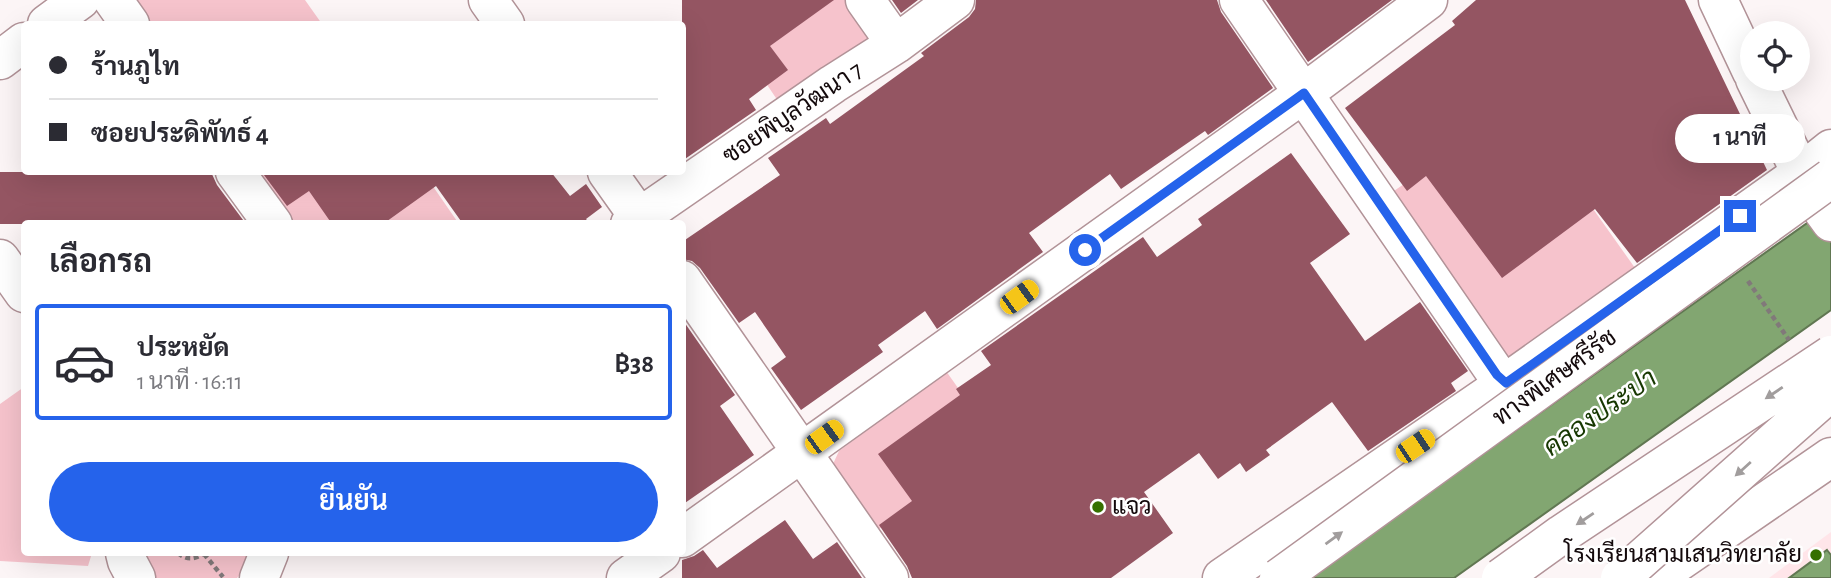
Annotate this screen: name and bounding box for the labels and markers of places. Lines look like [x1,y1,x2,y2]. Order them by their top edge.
place label: แจว [1112,495,1152,519]
marker: แจว [1090,499,1106,515]
place label: โรงเรียนสามเสนวิทยาลัย [1562,538,1802,567]
marker: โรงเรียนสามเสนวิทยาลัย [1808,547,1824,563]

